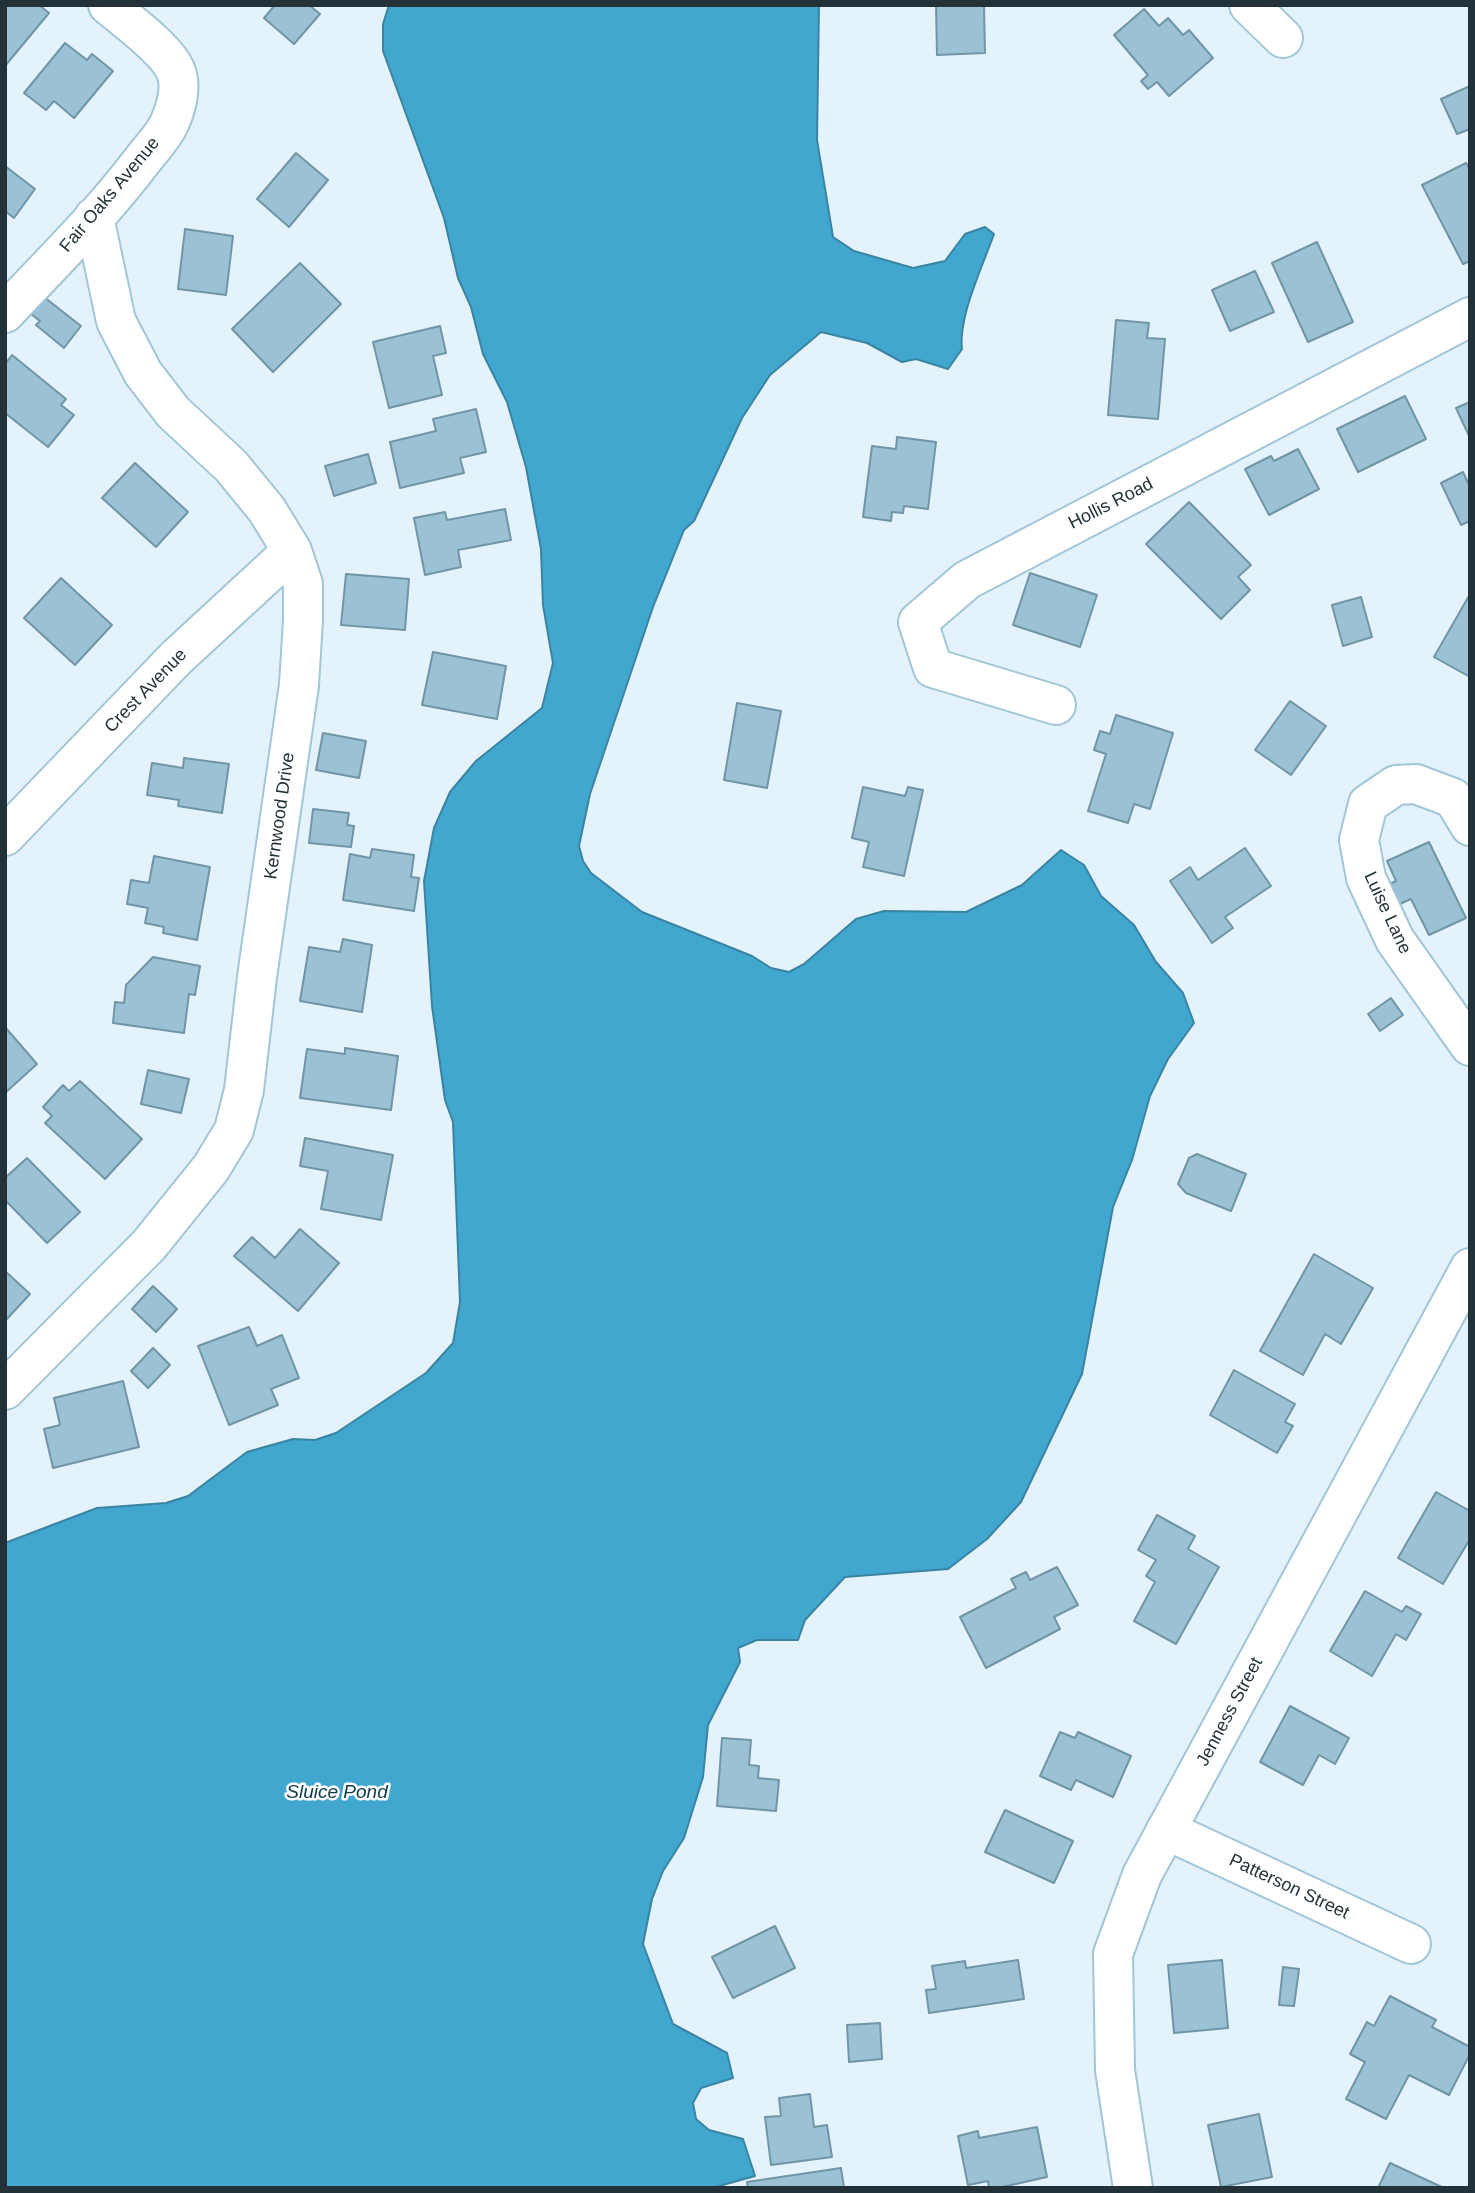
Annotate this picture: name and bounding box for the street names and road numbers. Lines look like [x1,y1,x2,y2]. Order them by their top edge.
street label: Fair Oaks Avenue [56,133,164,257]
street label: Hollis Road [1065,473,1157,535]
street label: Crest Avenue [100,644,192,738]
street label: Kernwood Drive [260,751,300,881]
street label: Luise Lane [1359,869,1415,957]
street label: Jenness Street [1192,1654,1268,1770]
street label: Patterson Street [1225,1850,1353,1924]

